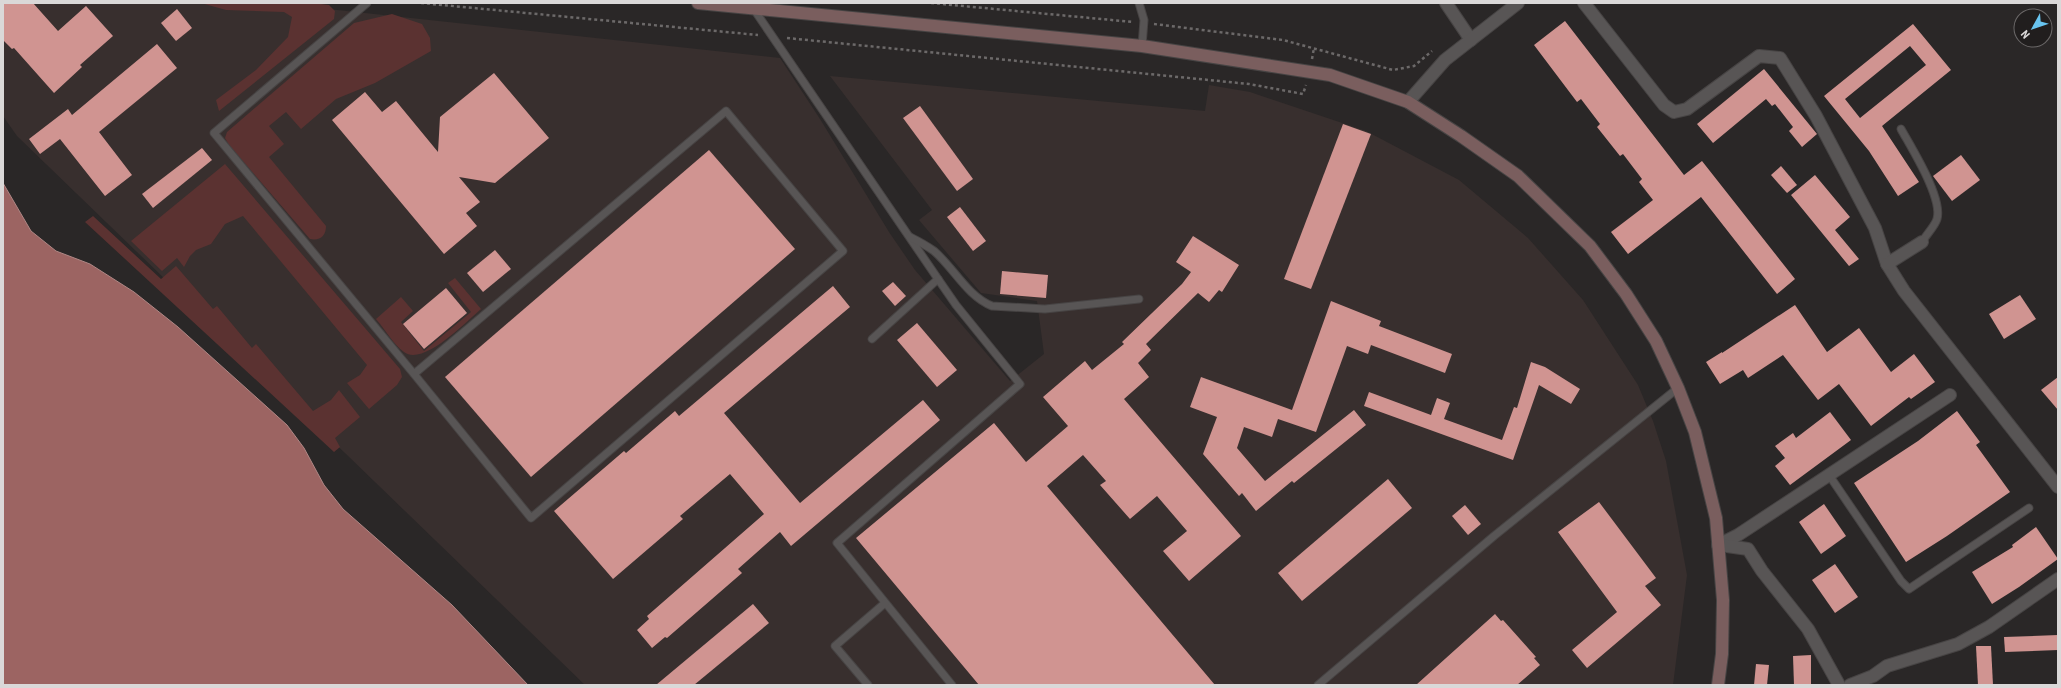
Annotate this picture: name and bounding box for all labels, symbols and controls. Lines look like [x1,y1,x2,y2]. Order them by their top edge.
north arrow [2013,8,2053,48]
text: N [2018,27,2033,41]

